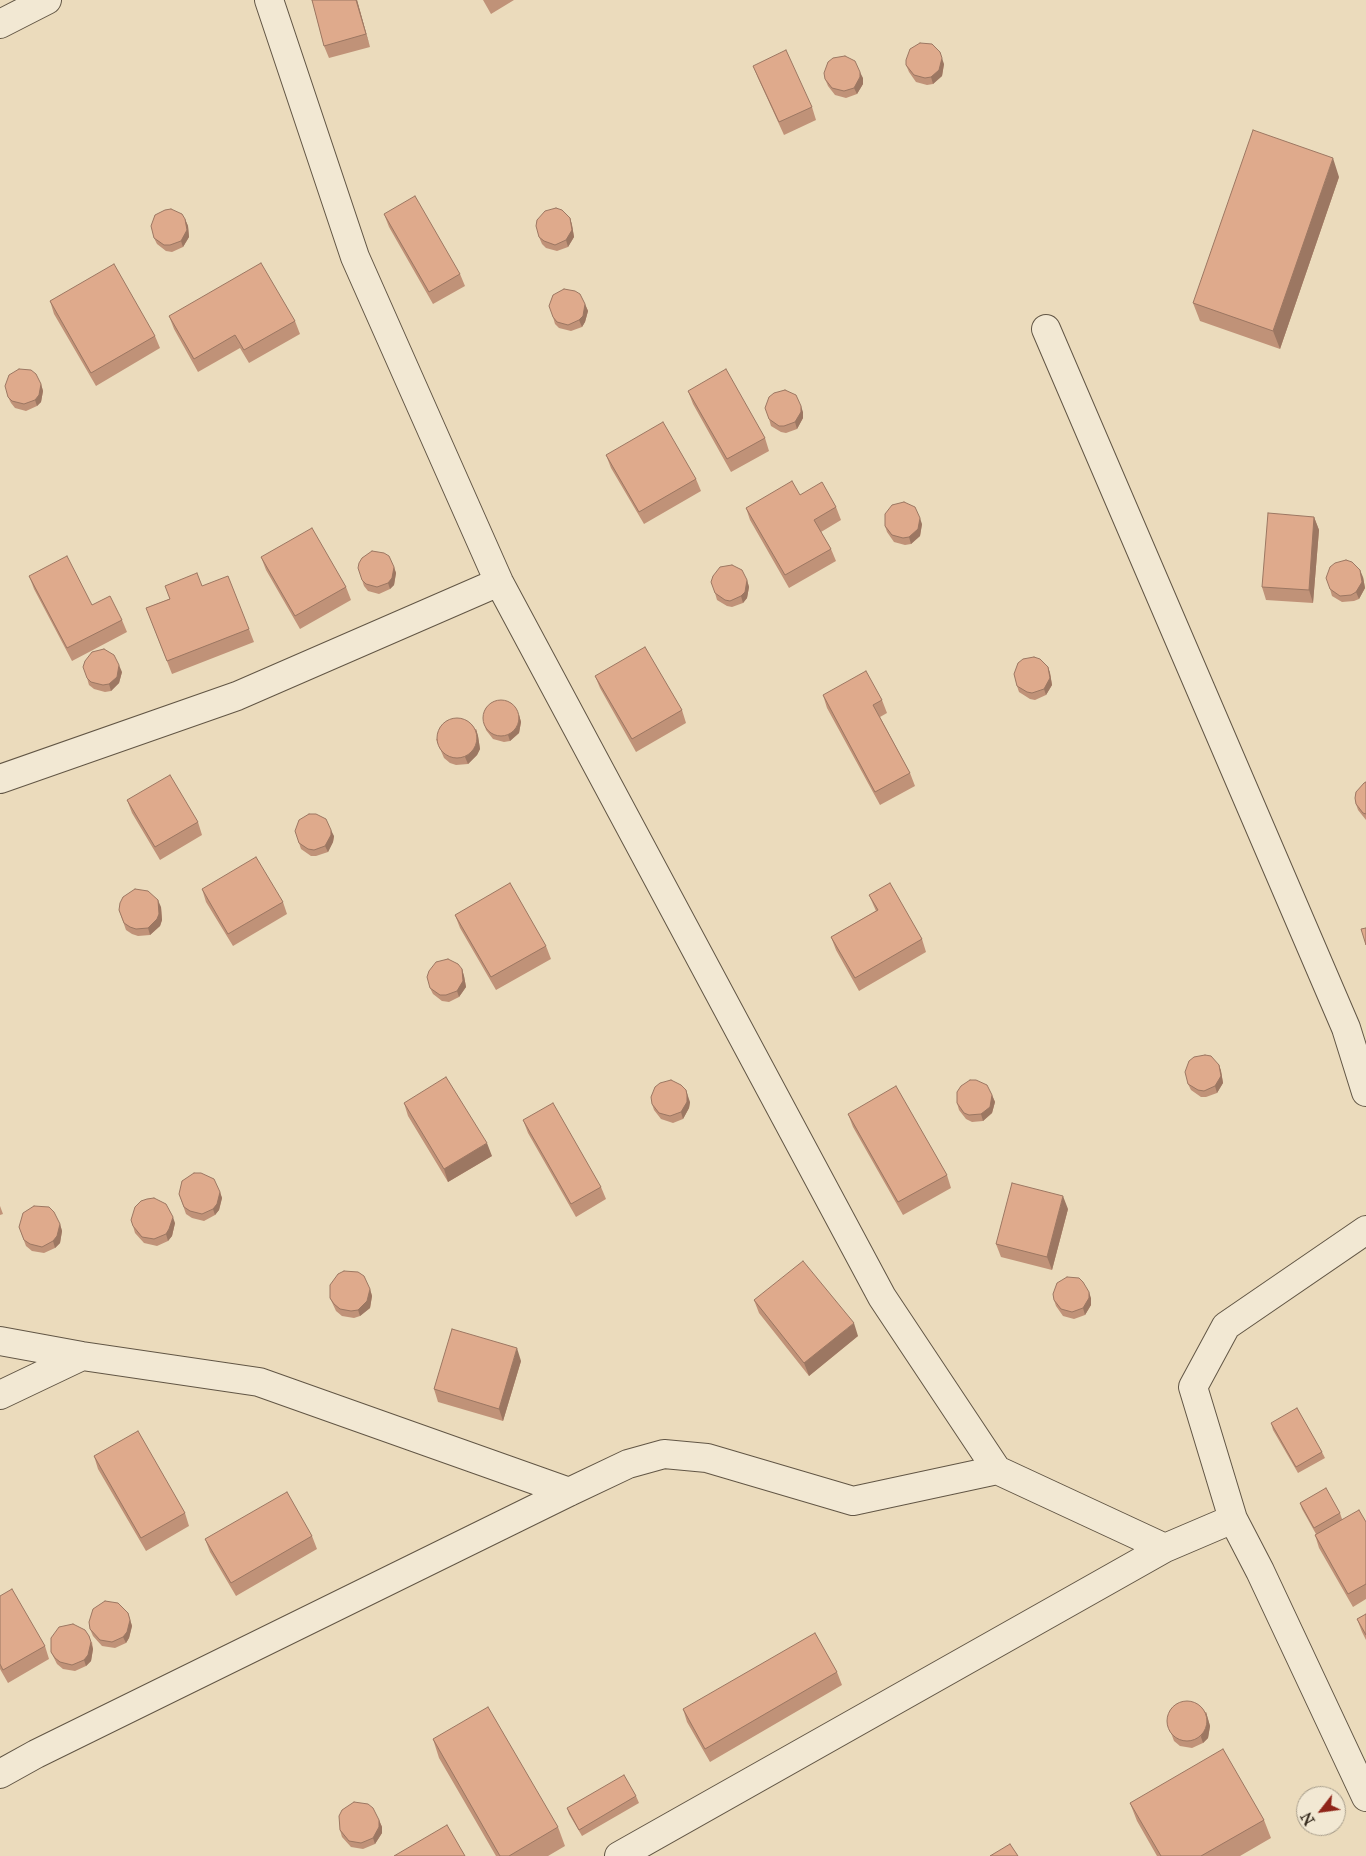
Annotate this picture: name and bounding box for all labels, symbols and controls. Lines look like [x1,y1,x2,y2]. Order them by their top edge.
north arrow [1296,1786,1346,1836]
text: N [1298,1809,1319,1828]

